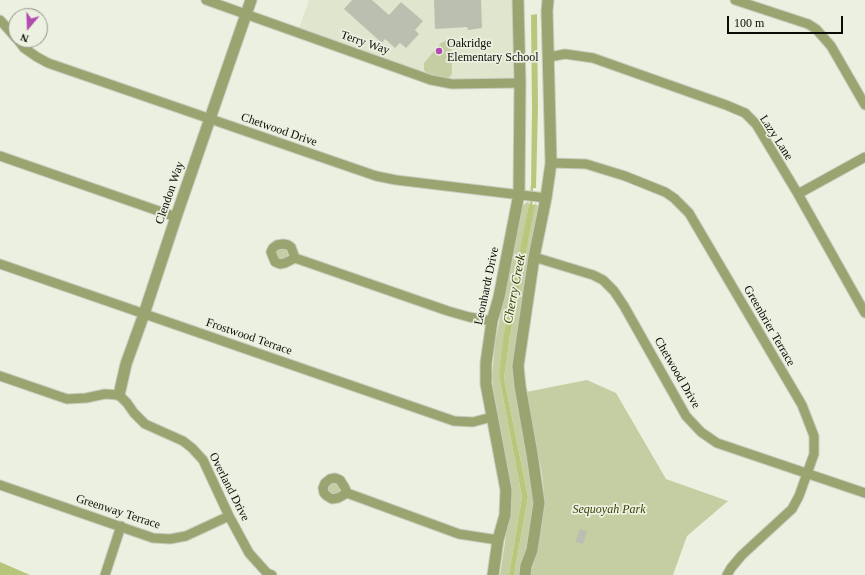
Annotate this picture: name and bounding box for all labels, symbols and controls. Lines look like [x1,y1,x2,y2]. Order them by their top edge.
north arrow [8,8,48,48]
scale bar [729,8,845,34]
text: 100 m [734,16,764,30]
street label: Terry Way [339,28,391,58]
text: N [19,31,30,45]
place label: Oakridge Elementary School [447,37,539,65]
marker: Oakridge Elementary School [434,46,444,56]
street label: Chetwood Drive [239,110,319,150]
street label: Lazy Lane [756,113,796,163]
street label: Clendon Way [153,160,187,226]
street label: Leonhardt Drive [472,246,502,326]
water label: Cherry Creek [501,253,529,325]
street label: Greenbrier Terrace [740,283,798,369]
street label: Frostwood Terrace [204,316,294,358]
street label: Chetwood Drive [651,335,703,411]
street label: Overland Drive [206,450,252,524]
street label: Greenway Terrace [74,492,162,532]
park label: Sequoyah Park [573,503,645,517]

